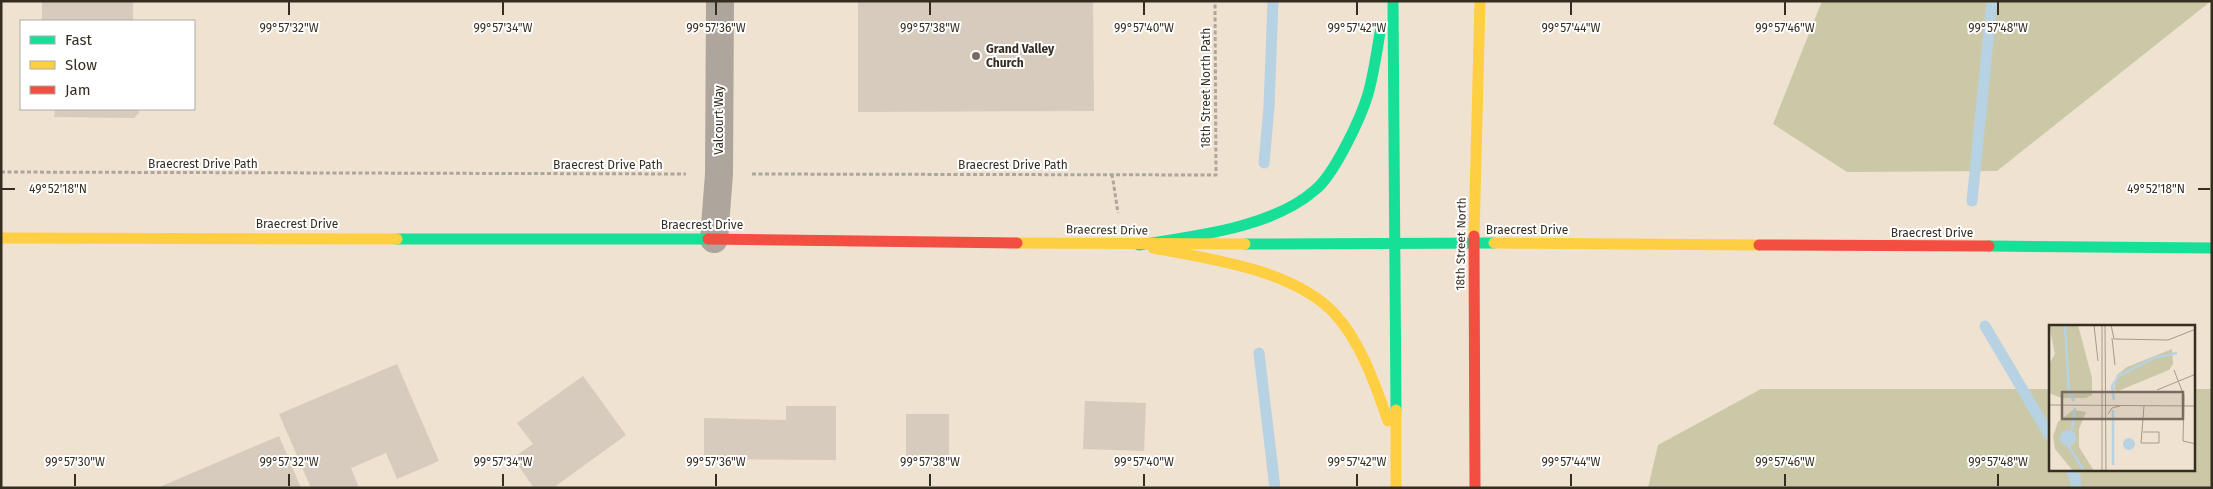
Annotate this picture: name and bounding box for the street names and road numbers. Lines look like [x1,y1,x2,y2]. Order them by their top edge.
street label: 18th Street North Path [1199,28,1213,148]
street label: Valcourt Way [712,85,726,155]
street label: Braecrest Drive Path [148,157,258,171]
street label: Braecrest Drive Path [553,158,663,172]
street label: Braecrest Drive Path [958,158,1068,172]
street label: 18th Street North [1453,197,1469,291]
street label: Braecrest Drive [256,217,338,231]
street label: Braecrest Drive [661,218,743,232]
street label: Braecrest Drive [1066,222,1148,238]
street label: Braecrest Drive [1486,223,1568,237]
street label: Braecrest Drive [1891,226,1973,240]

